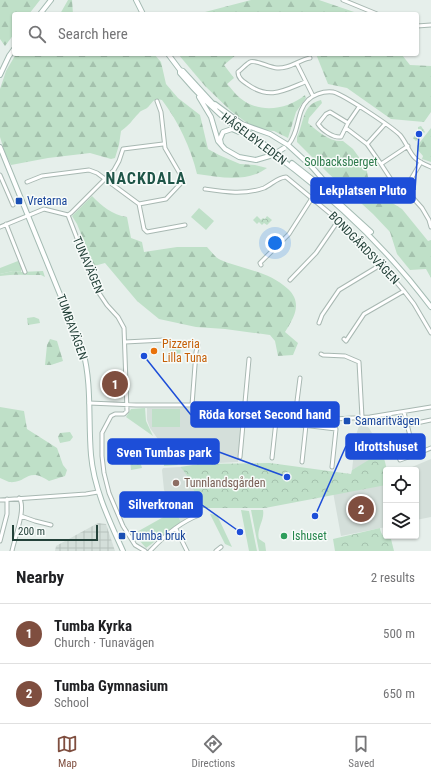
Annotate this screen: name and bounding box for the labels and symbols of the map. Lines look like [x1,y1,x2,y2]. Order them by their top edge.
street label: HÅGELBYLEDEN [219,108,290,168]
park label: Solbacksberget [304,155,378,169]
district label: NACKDALA [105,169,187,188]
callout: Lekplatsen Pluto [311,178,415,203]
text: Lekplatsen Pluto [319,183,407,198]
place label: Vretarna [27,194,67,208]
marker: Vretarna [14,196,24,206]
street label: BONDGÅRDSVÄGEN [326,208,404,287]
your location [265,233,285,253]
street label: TUNAVÄGEN [70,234,107,296]
street label: TUMBAVÄGEN [54,292,91,362]
place label: Pizzeria Lilla Tuna [162,337,208,365]
marker: Pizzeria Lilla Tuna [149,346,159,356]
pin: 1 [102,369,128,399]
callout: Röda korset Second hand [191,402,339,427]
text: Röda korset Second hand [199,407,331,422]
place label: Samaritvägen [355,414,420,428]
marker: Samaritvägen [342,416,352,426]
callout: Idrottshuset [346,434,425,459]
callout: Sven Tumbas park [108,439,219,464]
text: Idrottshuset [354,439,418,454]
text: Sven Tumbas park [116,445,212,460]
place label: Tunnlandsgården [184,476,266,490]
marker: Tunnlandsgården [171,478,181,488]
callout: Silverkronan [120,492,202,517]
pin: 2 [348,494,374,524]
text: Silverkronan [128,497,194,512]
scale bar [12,523,98,542]
place label: Tumba bruk [130,529,186,543]
place label: Ishuset [292,529,327,543]
marker: Tumba bruk [117,531,127,541]
marker: Ishuset [279,531,289,541]

